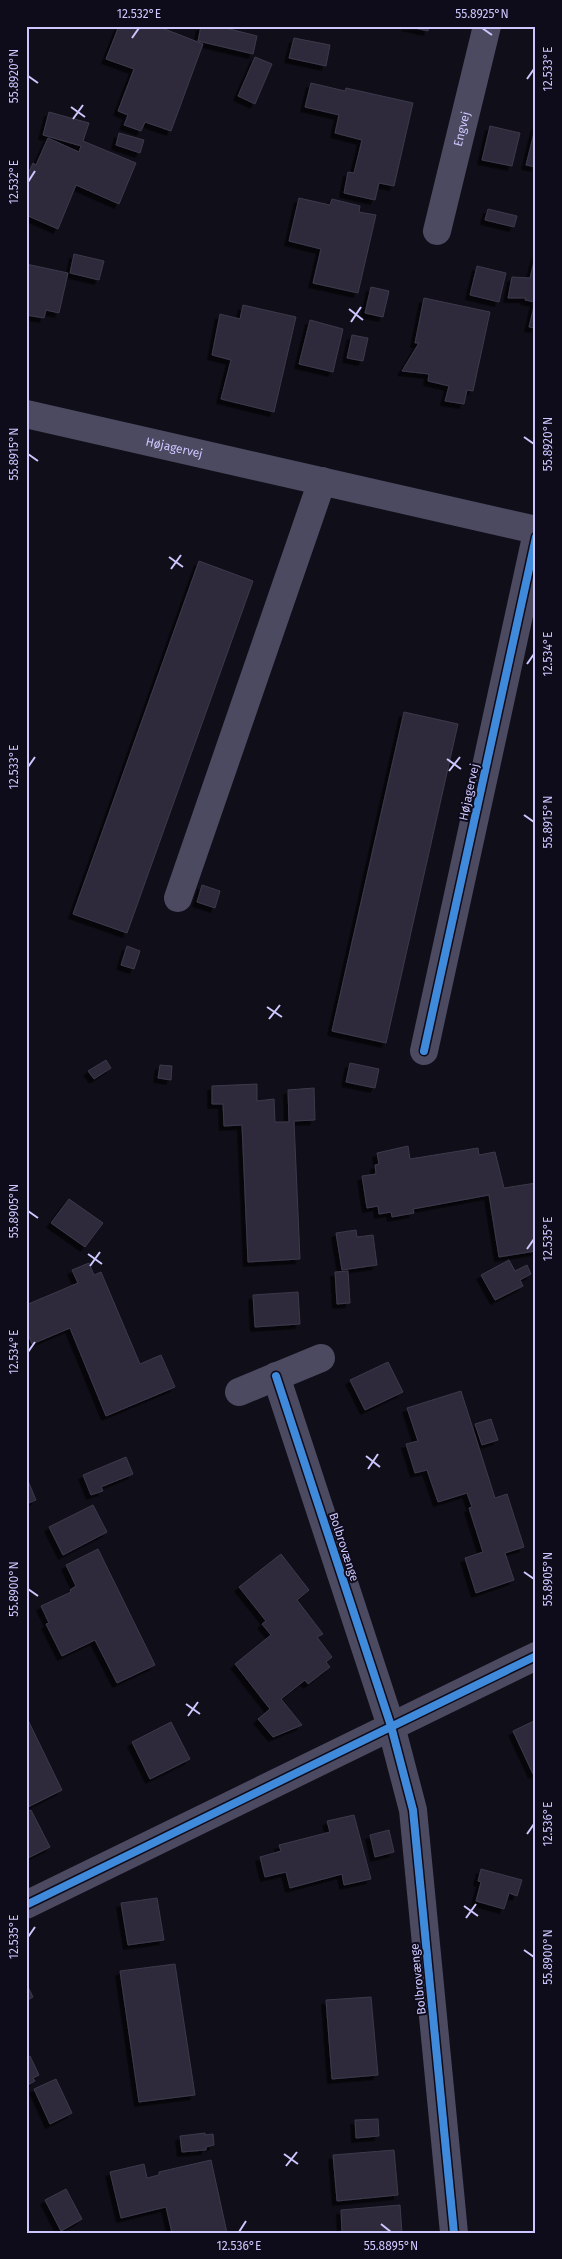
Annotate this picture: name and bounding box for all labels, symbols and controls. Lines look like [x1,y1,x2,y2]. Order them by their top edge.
text: 12.532°E [117,7,161,21]
text: 55.8925°N [455,7,509,21]
text: 12.533°E [541,47,555,91]
text: 55.8920°N [7,49,21,103]
street label: Engvej [451,110,473,148]
text: 12.532°E [7,160,21,204]
text: 55.8920°N [541,417,555,471]
text: 55.8915°N [7,428,21,480]
street label: Højagervej [144,434,204,461]
text: 12.534°E [541,631,555,677]
text: 12.533°E [7,745,21,789]
street label: Højagervej [456,762,482,822]
text: 55.8915°N [541,796,555,848]
text: 55.8905°N [7,1184,21,1238]
text: 12.535°E [541,1217,555,1261]
text: 12.534°E [7,1329,21,1375]
street label: Bolbrovænge [326,1511,362,1583]
text: 55.8905°N [541,1552,555,1606]
text: 55.8900°N [7,1561,21,1617]
text: 12.536°E [541,1801,555,1847]
text: 12.535°E [7,1915,21,1959]
text: 55.8900°N [541,1929,555,1985]
street label: Bolbrovænge [407,1943,429,2015]
text: 12.536°E [216,2239,262,2253]
text: 55.8895°N [364,2239,418,2253]

